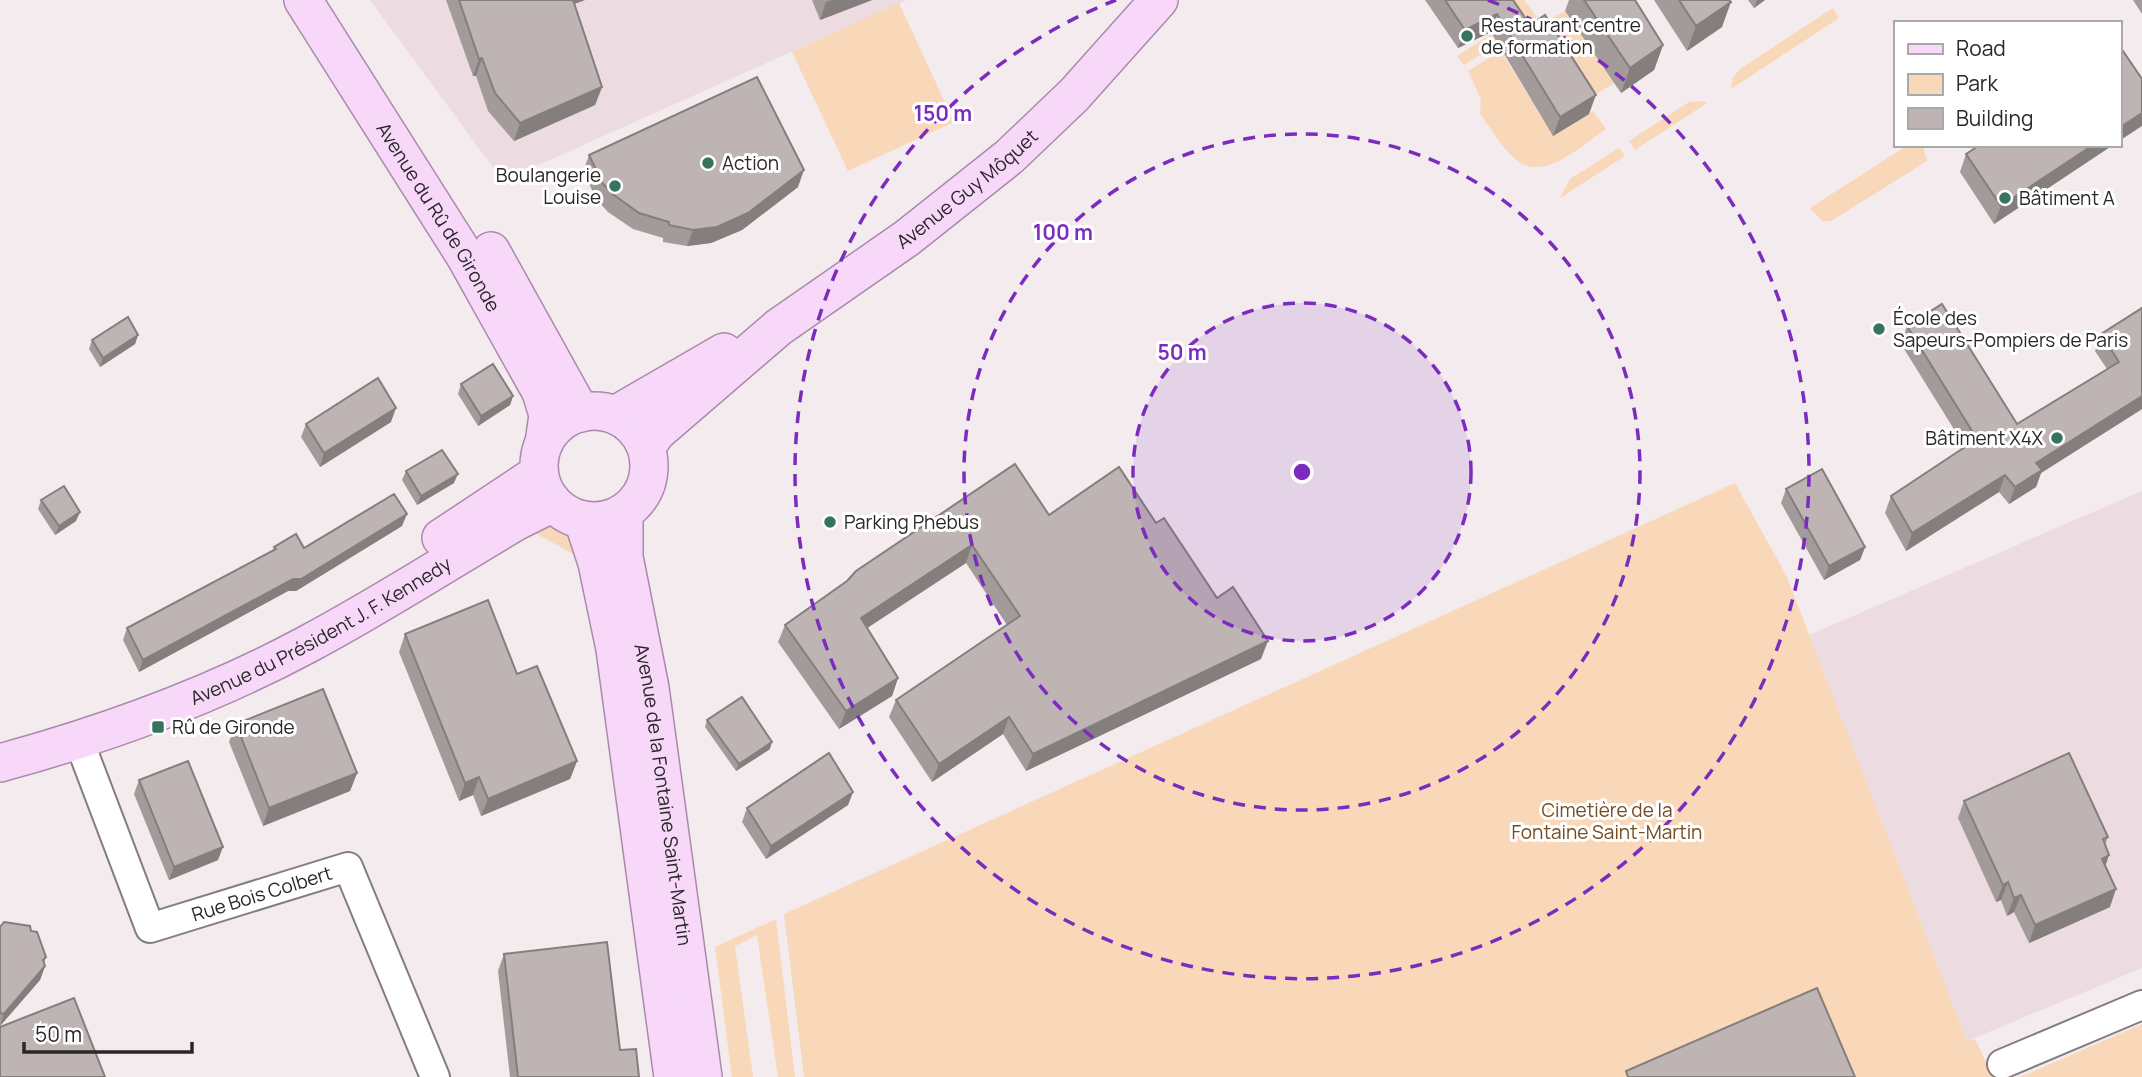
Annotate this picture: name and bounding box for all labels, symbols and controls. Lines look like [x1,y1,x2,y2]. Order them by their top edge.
place label: Restaurant centre de formation [1481,12,1641,60]
legend [1894,21,2121,147]
marker: Restaurant centre de formation [1459,28,1475,44]
text: Road [1956,34,2006,62]
text: Park [1956,69,1998,97]
text: 150 m [914,99,972,127]
text: Building [1956,104,2033,132]
street label: Avenue du Rû de Gironde [371,117,507,316]
street label: Avenue Guy Môquet [891,123,1044,255]
place label: Action [722,150,779,176]
marker: Action [700,155,716,171]
place label: Boulangerie Louise [496,162,601,210]
marker: Boulangerie Louise [607,178,623,194]
place label: Bâtiment A [2019,185,2115,211]
marker: Bâtiment A [1997,190,2013,206]
text: 100 m [1033,218,1093,246]
place label: École des Sapeurs-Pompiers de Paris [1893,305,2128,353]
marker: École des Sapeurs-Pompiers de Paris [1871,321,1887,337]
text: 50 m [1157,338,1207,366]
place label: Bâtiment X4X [1925,425,2043,451]
marker: Bâtiment X4X [2049,430,2065,446]
centre of rings [1290,460,1314,484]
place label: Parking Phebus [844,509,979,535]
marker: Parking Phebus [822,514,838,530]
street label: Avenue du Président J. F. Kennedy [186,551,456,711]
street label: Avenue de la Fontaine Saint-Martin [628,641,698,947]
place label: Rû de Gironde [172,714,295,740]
marker: Rû de Gironde [150,719,166,735]
park label: Cimetière de la Fontaine Saint-Martin [1512,797,1702,845]
street label: Rue Bois Colbert [188,860,335,927]
scale bar [24,1010,192,1054]
text: 50 m [35,1020,82,1048]

